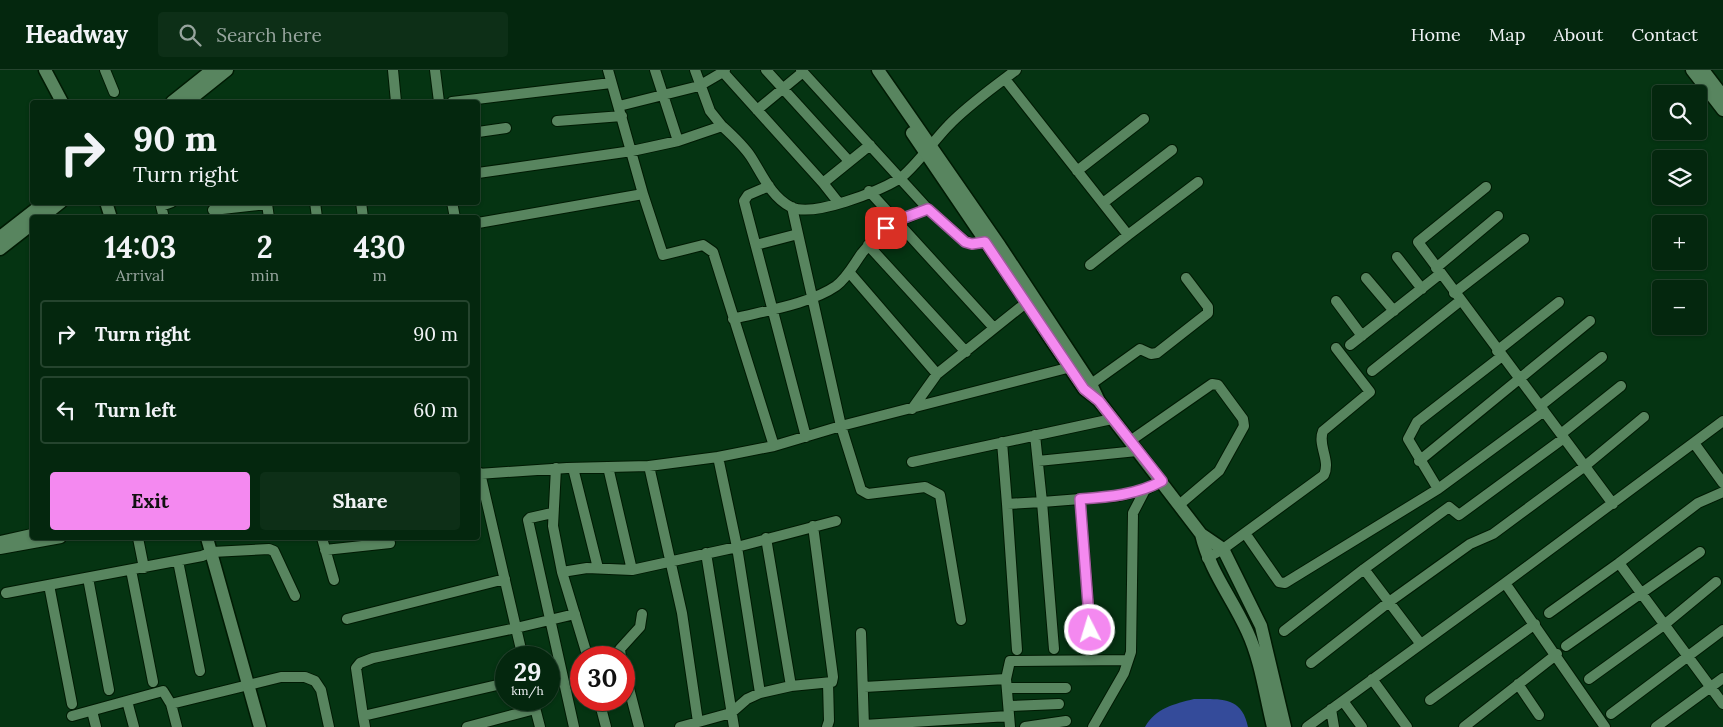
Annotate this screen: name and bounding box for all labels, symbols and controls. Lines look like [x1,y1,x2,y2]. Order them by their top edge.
search box [158,12,508,57]
text: Headway [25,19,128,50]
icon: search [176,21,204,49]
text: Search here [216,23,322,47]
text: Home [1411,23,1461,46]
text: Map [1489,23,1525,46]
text: About [1553,23,1603,46]
text: Contact [1631,23,1698,46]
map controls [1652,85,1707,335]
button: search [1652,85,1707,140]
text: 90 m [133,116,217,161]
icon: right [50,120,115,185]
button: layers [1652,150,1707,205]
text: Turn right [133,160,238,188]
pin [865,207,907,249]
icon: arrive [872,214,900,242]
button: + [1652,215,1707,270]
text: 14:03 [104,228,176,266]
text: 2 [257,228,273,266]
text: 430 [353,228,406,266]
text: Arrival [116,265,165,285]
text: min [251,265,279,285]
text: m [372,265,387,285]
button: − [1652,280,1707,335]
icon: right [52,320,80,348]
text: Turn right [95,322,191,346]
text: 90 m [413,322,458,346]
icon: left [52,396,80,424]
text: Turn left [95,398,176,422]
text: 60 m [413,398,458,422]
button: Exit [50,472,250,530]
button: Share [260,472,460,530]
position arrow [1063,603,1115,655]
speed limit sign: 30 [570,646,635,711]
text: 29 [514,656,541,688]
text: km/h [511,683,544,698]

